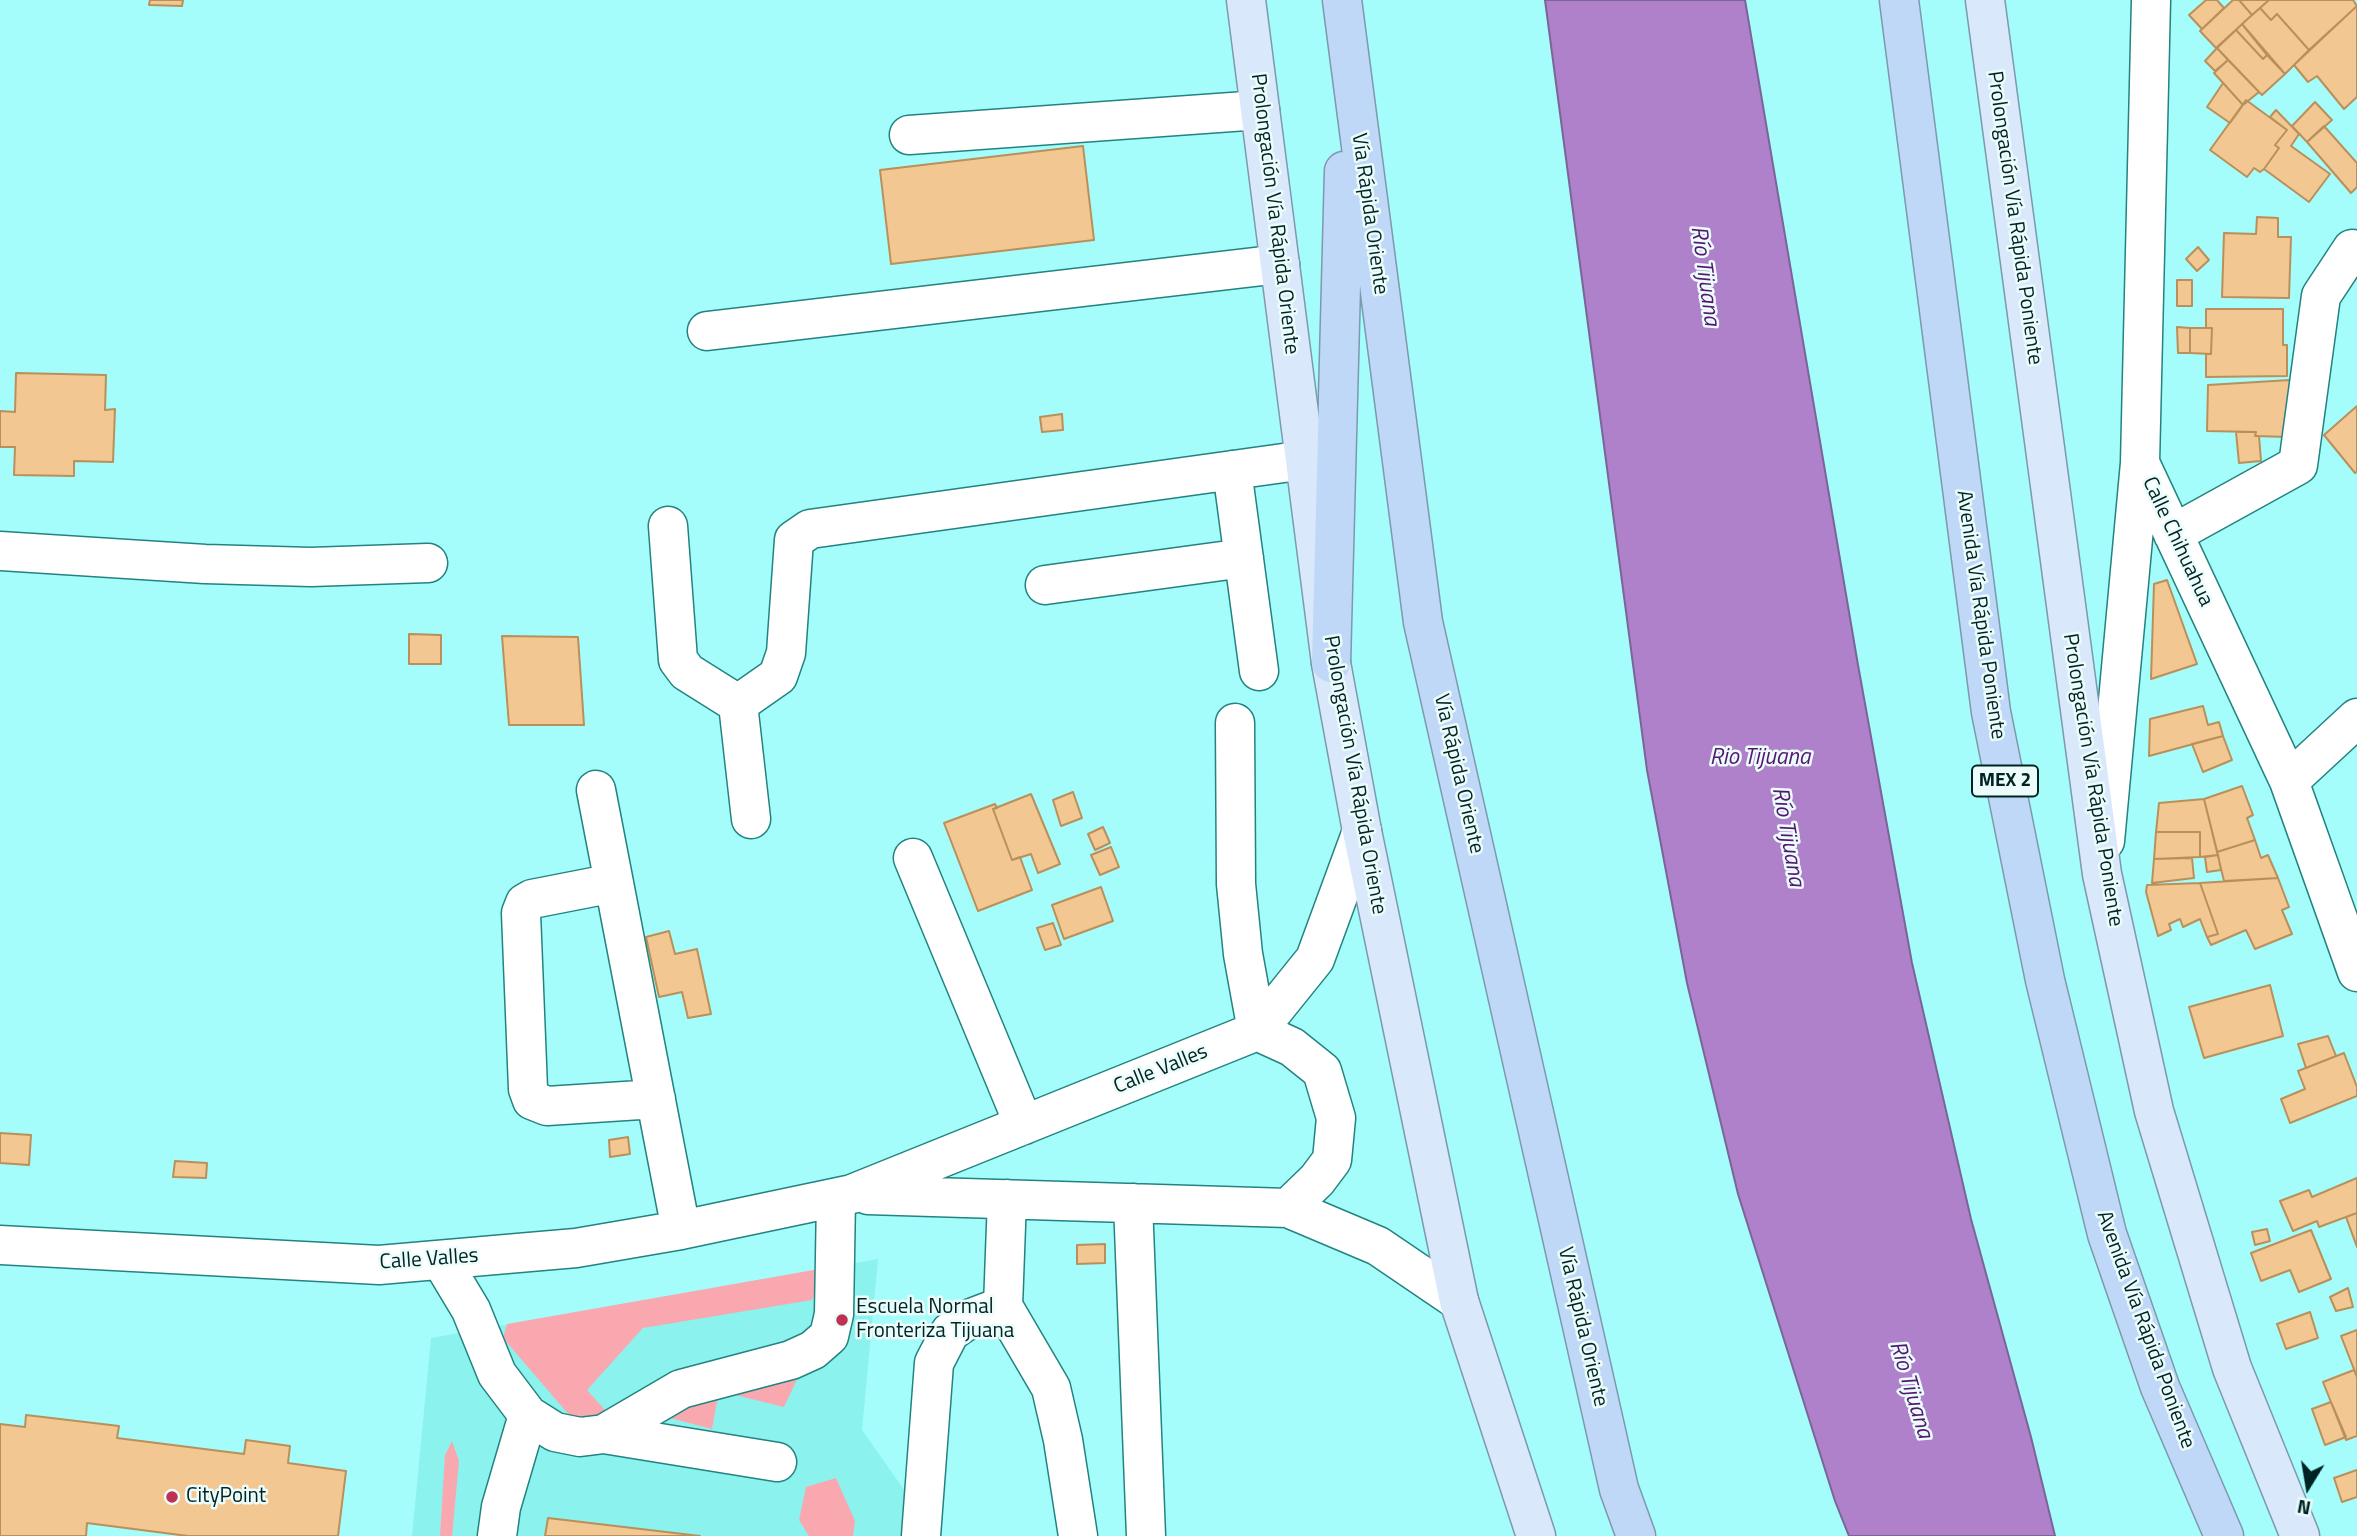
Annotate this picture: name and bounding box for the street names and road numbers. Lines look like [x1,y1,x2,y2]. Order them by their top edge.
street label: Prolongación Vía Rápida Poniente [1981,70,2047,366]
street label: Prolongación Vía Rápida Oriente [1244,72,1304,356]
street label: Vía Rápida Oriente [1345,132,1393,296]
street label: Calle Chihuahua [2136,473,2218,611]
street label: Avenida Vía Rápida Poniente [1950,489,2010,741]
street label: Prolongación Vía Rápida Poniente [2056,632,2128,928]
street label: Prolongación Vía Rápida Oriente [1317,634,1391,916]
street label: Vía Rápida Oriente [1427,692,1489,856]
road number: MEX 2 [1972,766,2038,796]
street label: Calle Valles [1110,1040,1212,1100]
street label: Avenida Vía Rápida Poniente [2090,1208,2200,1452]
street label: Calle Valles [379,1244,479,1276]
street label: Vía Rápida Oriente [1551,1245,1613,1409]

